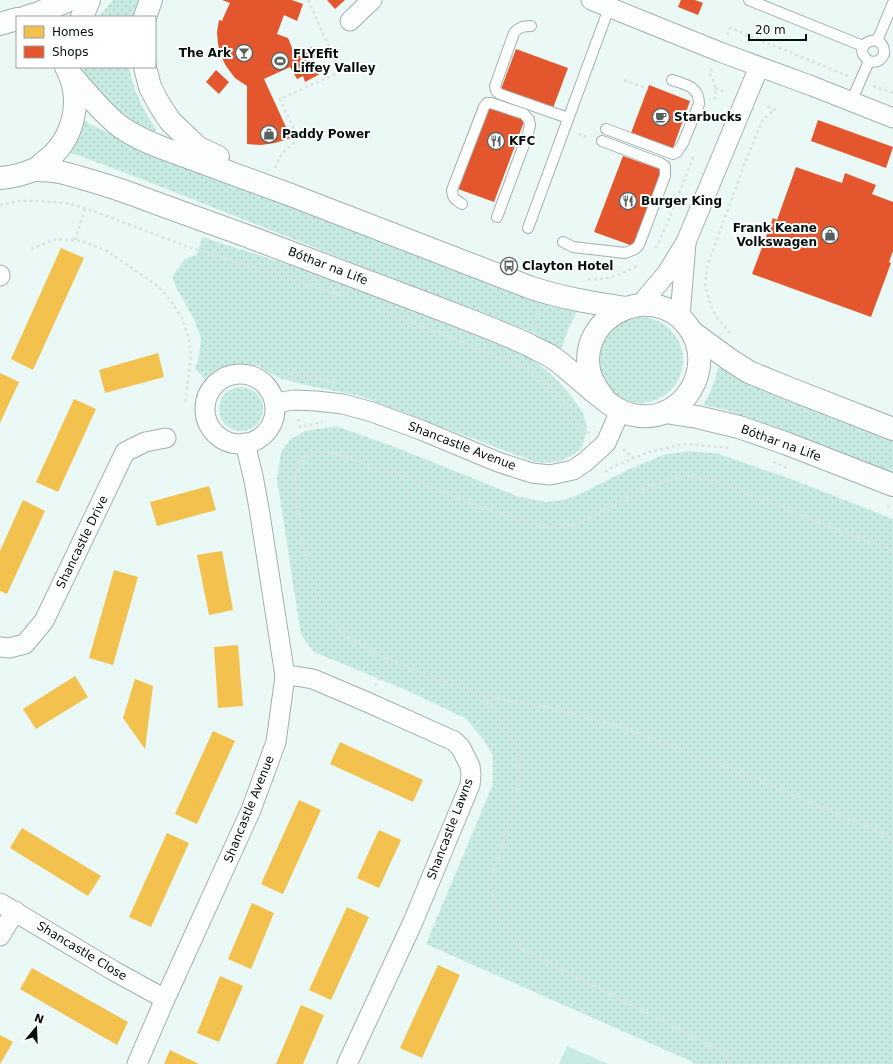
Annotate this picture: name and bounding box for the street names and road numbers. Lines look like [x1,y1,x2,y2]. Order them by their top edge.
street label: Bóthar na Life [286,244,370,288]
street label: Shancastle Avenue [406,419,518,473]
street label: Bóthar na Life [739,422,823,464]
street label: Shancastle Drive [53,493,111,591]
street label: Shancastle Avenue [221,753,277,865]
street label: Shancastle Lawns [424,776,476,882]
street label: Shancastle Close [35,919,129,983]

